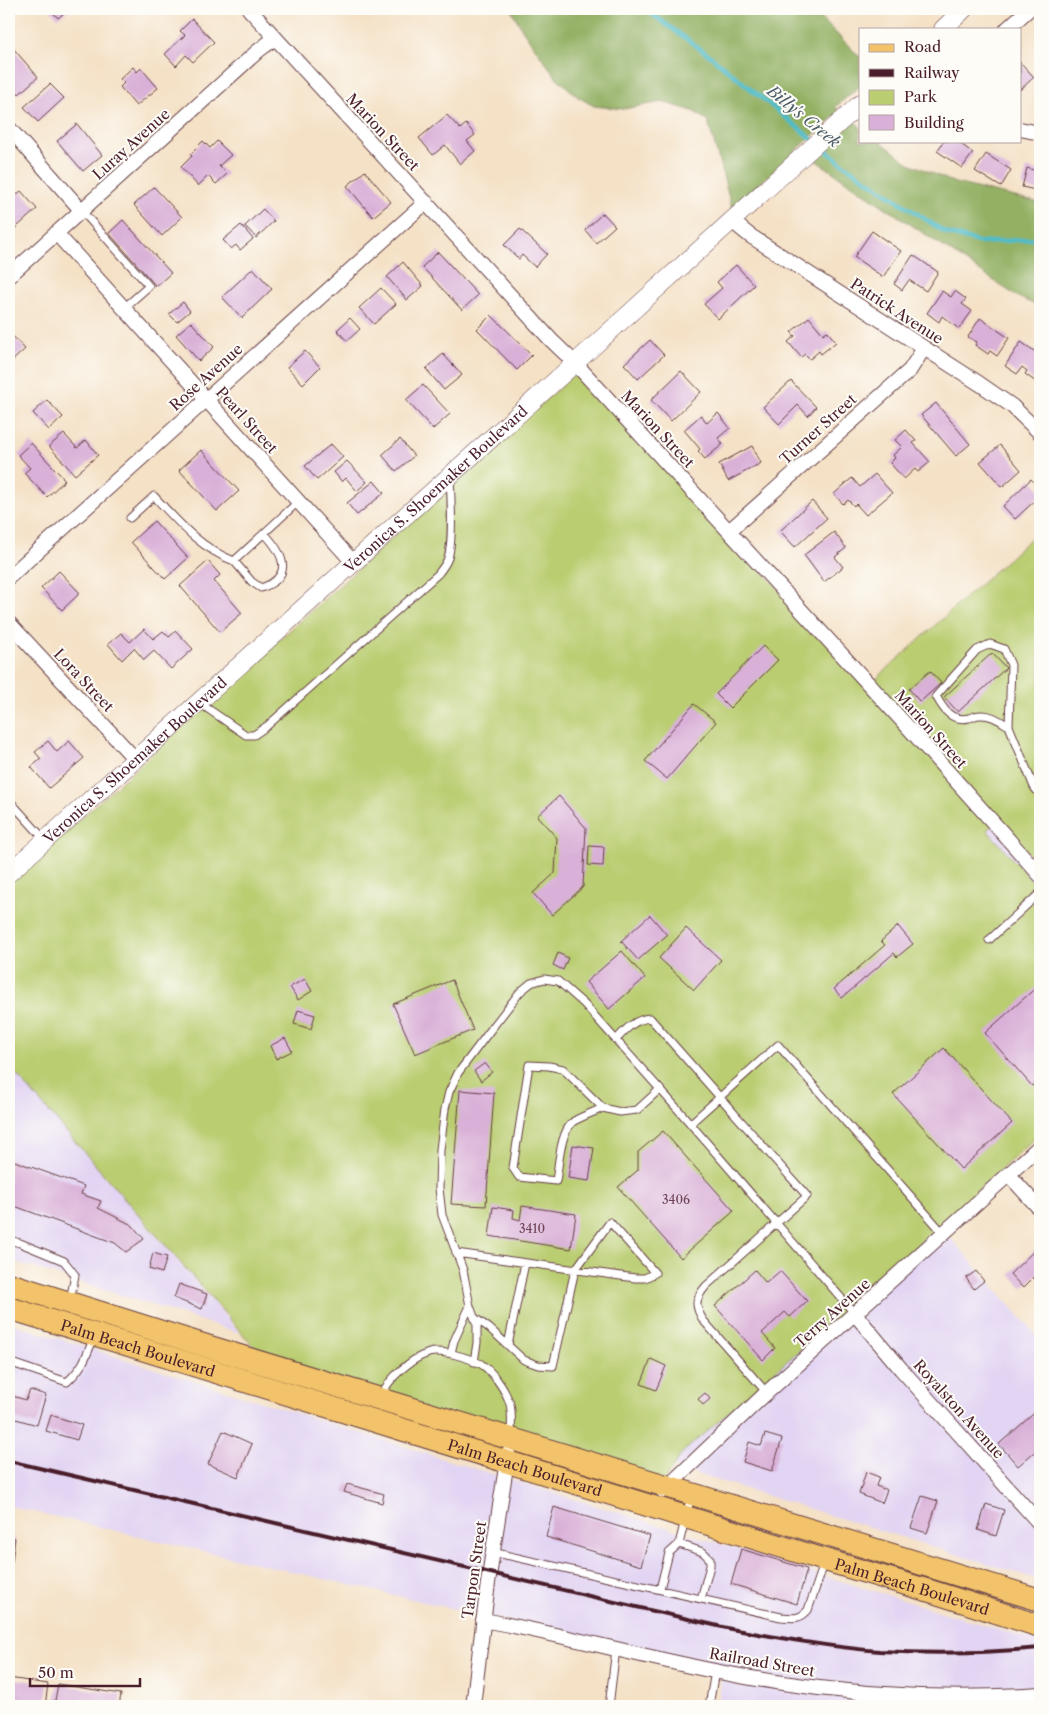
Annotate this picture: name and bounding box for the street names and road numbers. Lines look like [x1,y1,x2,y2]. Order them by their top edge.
street label: Marion Street [342,89,424,175]
street label: Luray Avenue [88,104,174,184]
street label: Patrick Avenue [847,274,947,348]
street label: Rose Avenue [166,339,246,415]
street label: Pearl Street [212,383,282,458]
street label: Marion Street [617,386,699,472]
street label: Turner Street [776,389,861,468]
street label: Veronica S. Shoemaker Boulevard [339,401,531,577]
street label: Lora Street [50,644,119,716]
street label: Veronica S. Shoemaker Boulevard [38,672,230,848]
street label: Marion Street [891,686,972,773]
street label: Terry Avenue [790,1274,874,1352]
street label: Palm Beach Boulevard [58,1315,217,1381]
street label: Royalston Avenue [909,1355,1009,1463]
street label: Palm Beach Boulevard [445,1435,604,1500]
street label: Tarpon Street [458,1519,490,1620]
street label: Palm Beach Boulevard [833,1554,992,1619]
street label: Railroad Street [708,1643,817,1681]

